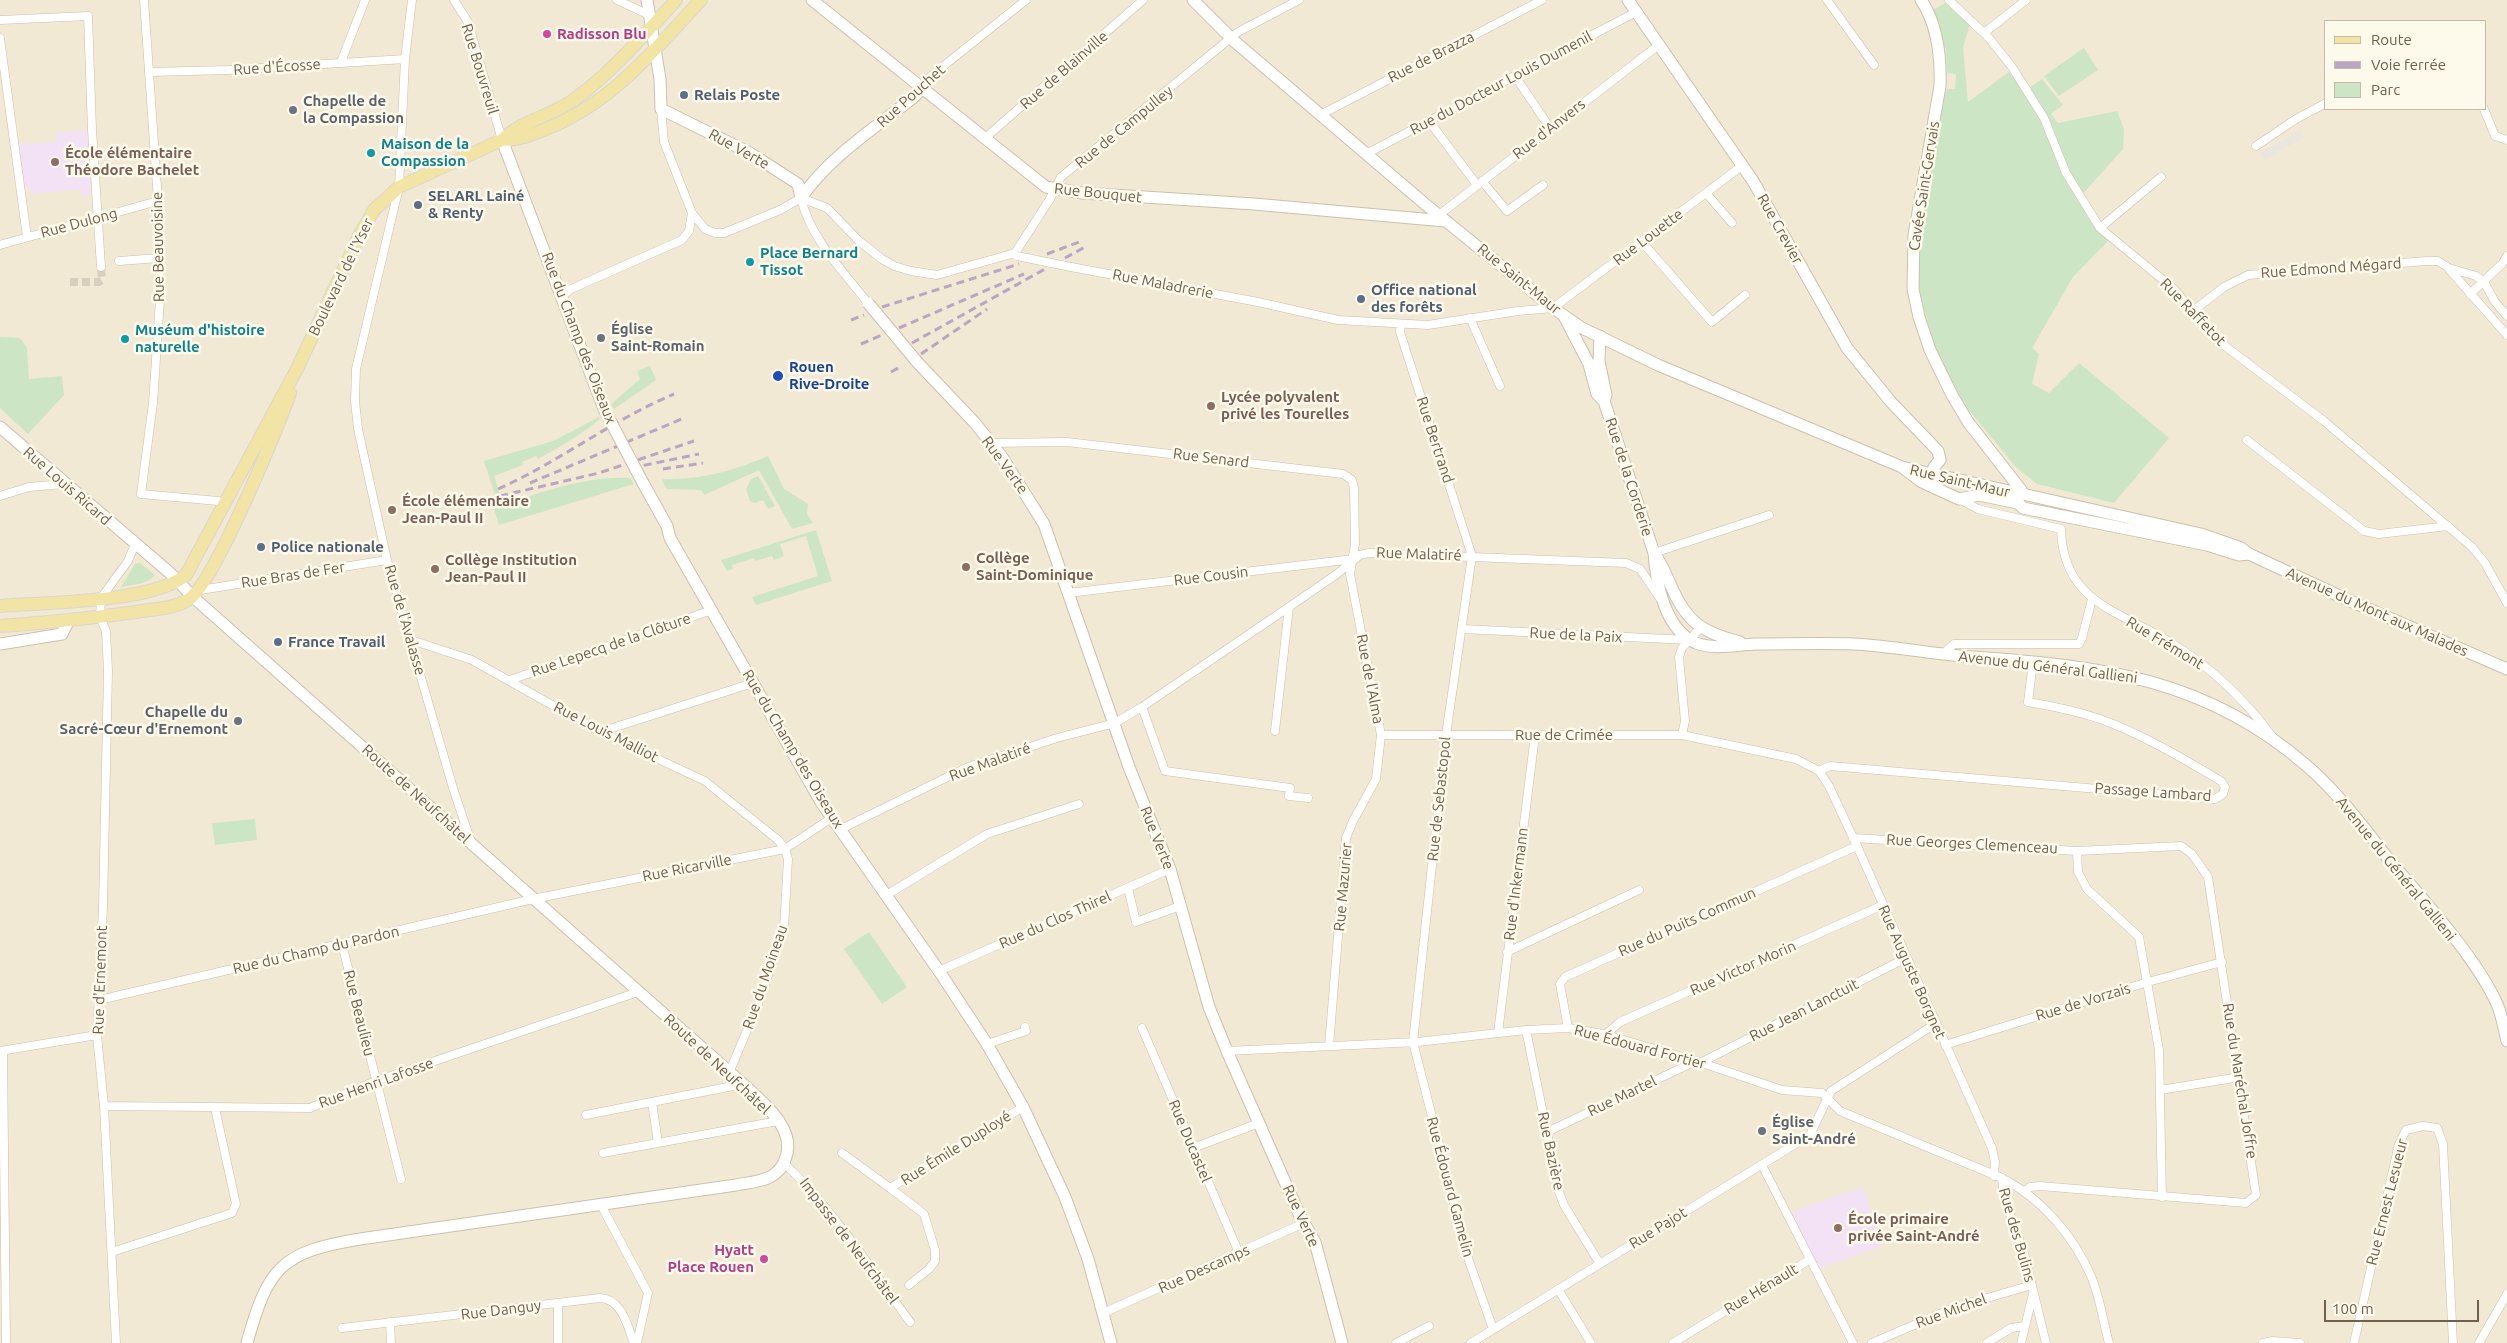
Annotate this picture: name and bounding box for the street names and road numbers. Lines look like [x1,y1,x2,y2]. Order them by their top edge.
street label: Rue Bouvreuil [458,21,502,117]
street label: Rue de Blainville [1016,27,1112,113]
street label: Rue du Docteur Louis Dumenil [1407,27,1595,139]
street label: Rue de Brazza [1385,28,1477,86]
street label: Rue d'Écosse [233,55,321,79]
street label: Rue Pouchet [873,61,949,131]
street label: Rue de Campulley [1071,82,1177,172]
street label: Rue d'Anvers [1509,95,1589,163]
street label: Cavée Saint-Gervais [1905,120,1943,252]
street label: Rue Verte [705,125,773,173]
street label: Rue Bouquet [1053,179,1143,207]
street label: Rue Crevier [1753,191,1807,267]
street label: Rue Beauvoisine [148,192,168,302]
street label: Rue Dulong [39,204,119,242]
street label: Rue Louette [1609,205,1687,269]
street label: Boulevard de l'Yser [305,215,377,339]
street label: Rue Saint-Maur [1474,240,1564,318]
street label: Rue du Champ des Oiseaux [538,250,620,426]
street label: Rue Edmond Mégard [2260,254,2402,282]
street label: Rue Maladrerie [1111,265,1215,303]
street label: Rue Raffetot [2156,274,2230,350]
street label: Rue Bertrand [1413,395,1457,485]
street label: Rue de la Corderie [1601,415,1657,539]
street label: Rue Verte [978,433,1032,497]
street label: Rue Louis Ricard [19,443,115,529]
street label: Rue Senard [1172,444,1250,472]
street label: Rue Saint-Maur [1908,461,2012,501]
street label: Rue Malatiré [1376,544,1462,564]
street label: Rue Bras de Fer [240,558,346,592]
street label: Rue de l'Avalasse [381,563,429,677]
street label: Rue Cousin [1173,563,1249,589]
street label: Avenue du Mont aux Malades [2283,564,2471,660]
street label: Rue Lepecq de la Clôture [529,609,693,681]
street label: Rue Frémont [2123,613,2207,673]
street label: Rue de la Paix [1529,624,1623,646]
street label: Rue de l'Alma [1352,633,1388,725]
street label: Avenue du Général Gallieni [1957,647,2139,687]
street label: Rue du Champ des Oiseaux [738,666,848,832]
street label: Rue Louis Malliot [551,698,661,766]
street label: Rue de Crimée [1515,726,1613,744]
street label: Rue de Sebastopol [1423,736,1455,862]
street label: Rue Malatiré [947,739,1033,785]
street label: Route de Neufchâtel [358,741,474,847]
street label: Passage Lambard [2094,779,2212,805]
street label: Avenue du Général Gallieni [2332,793,2460,945]
street label: Rue Verte [1136,804,1178,872]
street label: Rue d'Inkermann [1500,827,1532,941]
street label: Rue Georges Clemenceau [1886,831,2058,857]
street label: Rue Mazurier [1330,842,1356,932]
street label: Rue Ricarville [641,851,733,885]
street label: Rue du Puits Commun [1616,884,1758,960]
street label: Rue du Clos Thirel [996,887,1114,953]
street label: Rue Auguste Borgnet [1874,902,1950,1042]
street label: Rue du Champ du Pardon [231,922,401,978]
street label: Rue du Moineau [739,923,791,1031]
street label: Rue d'Ernemont [89,925,111,1035]
street label: Rue Victor Morin [1687,937,1799,999]
street label: Rue Beaulieu [340,968,378,1058]
street label: Rue Jean Lanctuit [1747,975,1861,1045]
street label: Rue de Vorzais [2033,979,2133,1025]
street label: Rue du Maréchal Joffre [2219,1002,2261,1160]
street label: Route de Neufchâtel [660,1010,774,1118]
street label: Rue Édouard Fortier [1572,1021,1708,1073]
street label: Rue Henri Lafosse [316,1054,436,1112]
street label: Rue Martel [1585,1072,1659,1120]
street label: Rue Ducastel [1165,1097,1215,1185]
street label: Rue Émile Duployé [898,1107,1014,1189]
street label: Rue Bazière [1534,1110,1568,1192]
street label: Rue Édouard Gamelin [1423,1115,1477,1259]
street label: Rue Ernest Lesueur [2363,1137,2411,1267]
street label: Impasse de Neufchâtel [796,1174,902,1308]
street label: Rue Verte [1279,1182,1323,1250]
street label: Rue des Bulins [1995,1186,2039,1284]
street label: Rue Pajot [1626,1203,1690,1253]
street label: Rue Descamps [1156,1241,1252,1297]
street label: Rue Hénault [1721,1260,1801,1318]
street label: Rue Michel [1913,1290,1989,1332]
street label: Rue Danguy [460,1296,542,1324]

